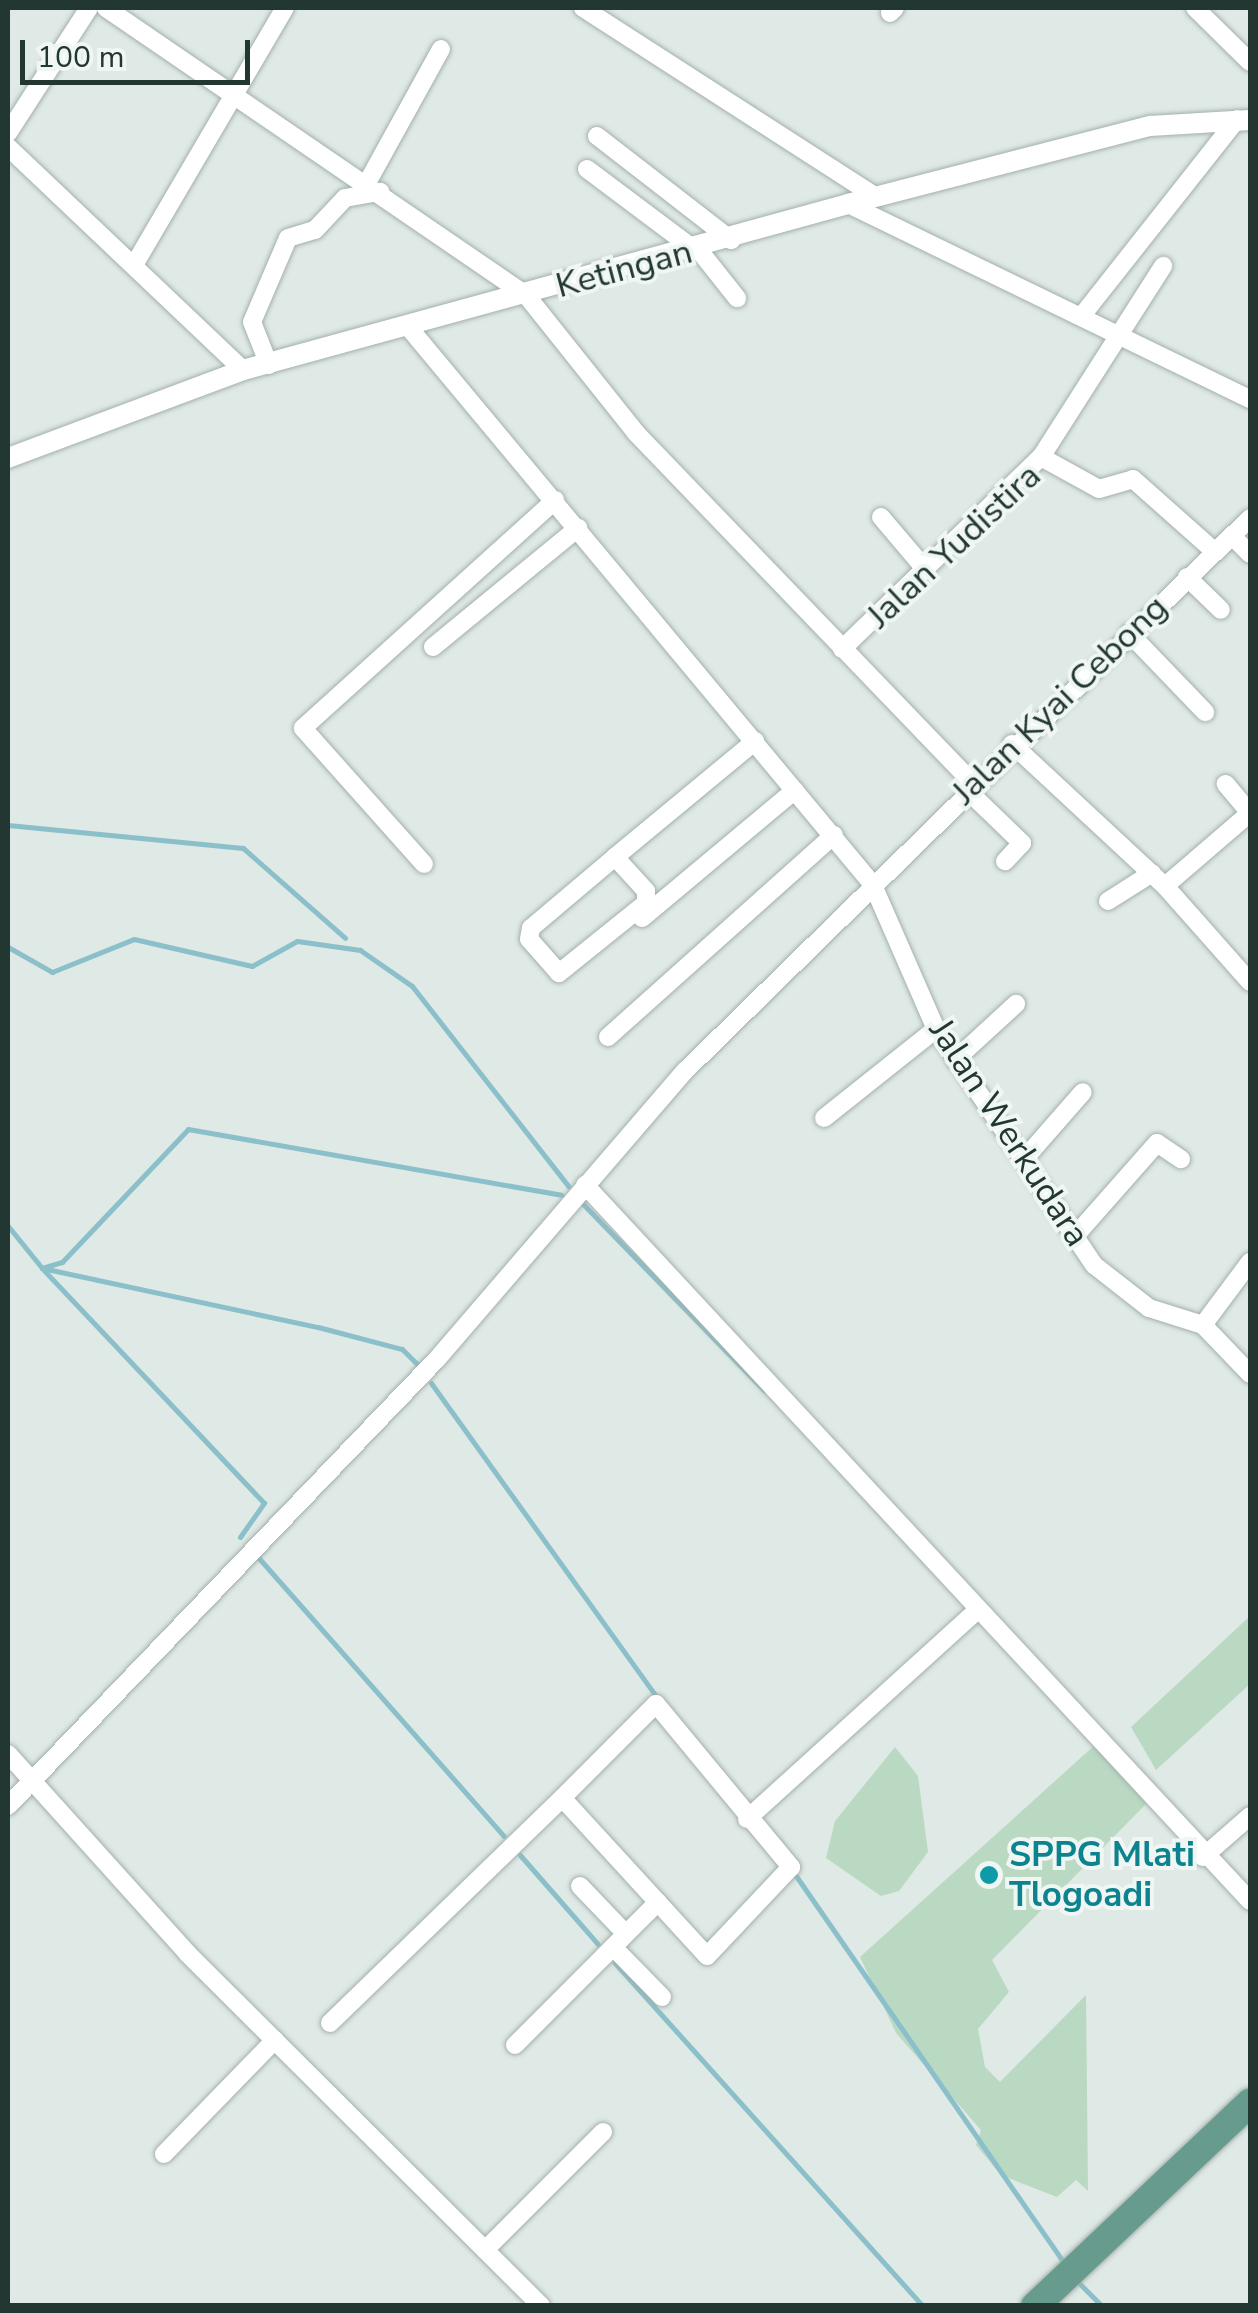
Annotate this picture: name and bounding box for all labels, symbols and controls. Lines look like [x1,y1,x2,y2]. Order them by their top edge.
scale bar [25,20,255,82]
text: 100 m [37,37,124,78]
street label: Ketingan [551,231,697,307]
street label: Jalan Yudistira [858,455,1050,637]
street label: Jalan Kyai Cebong [944,587,1176,813]
street label: Jalan Werkudara [920,1012,1098,1254]
place label: SPPG Mlati Tlogoadi [1009,1834,1195,1916]
marker: SPPG Mlati Tlogoadi [978,1864,1000,1886]

